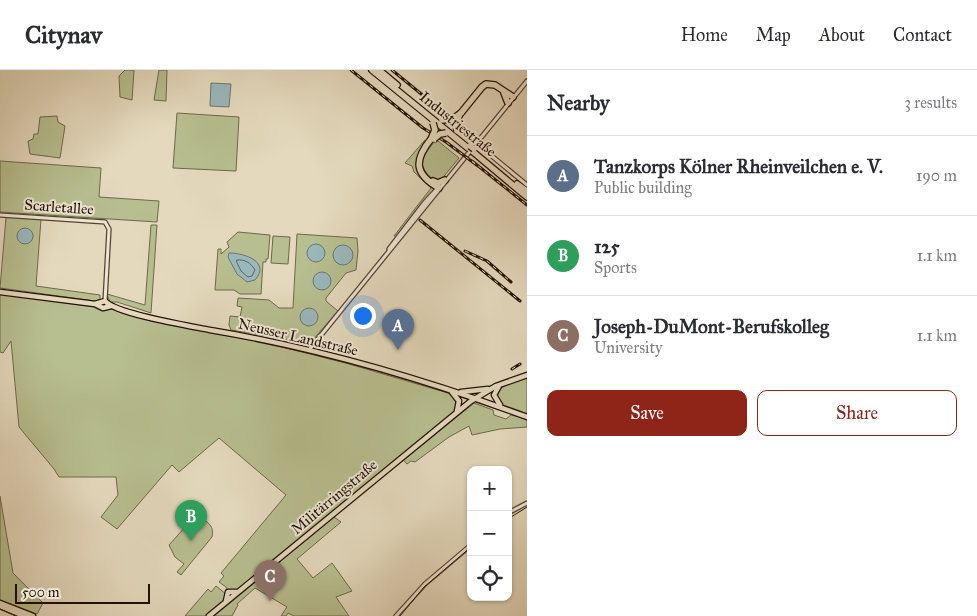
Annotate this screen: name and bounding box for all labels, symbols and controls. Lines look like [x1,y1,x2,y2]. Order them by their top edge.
text: Citynav [25,20,102,50]
text: Home [681,24,728,46]
text: Map [756,24,791,46]
text: About [819,24,865,46]
text: Contact [893,24,952,46]
street label: Industriestraße [416,88,500,160]
text: Nearby [547,90,610,116]
text: 3 results [904,93,957,112]
text: Tanzkorps Kölner Rheinveilchen e. V. [594,155,883,178]
text: A [558,166,568,185]
text: 190 m [916,166,957,185]
text: Public building [594,178,692,197]
street label: Scarletallee [24,196,94,218]
text: 125 [594,235,620,258]
text: B [558,246,568,265]
text: 1.1 km [917,246,957,265]
text: Sports [594,258,637,277]
your location [350,303,376,329]
pin: A [382,309,414,350]
street label: Neusser Landstraße [236,314,360,360]
text: Joseph-DuMont-Berufskolleg [594,315,829,338]
text: C [558,326,568,345]
text: 1.1 km [917,326,957,345]
text: University [594,338,663,357]
button: Save [547,390,747,436]
button: Share [757,390,957,436]
street label: Militärringstraße [287,456,381,538]
map controls [467,466,512,601]
button: + [467,466,512,511]
pin: B [175,500,207,541]
button: − [467,511,512,556]
button: locate [467,556,512,601]
pin: C [254,560,286,601]
scale bar [15,581,150,604]
text: 500 m [22,584,60,601]

